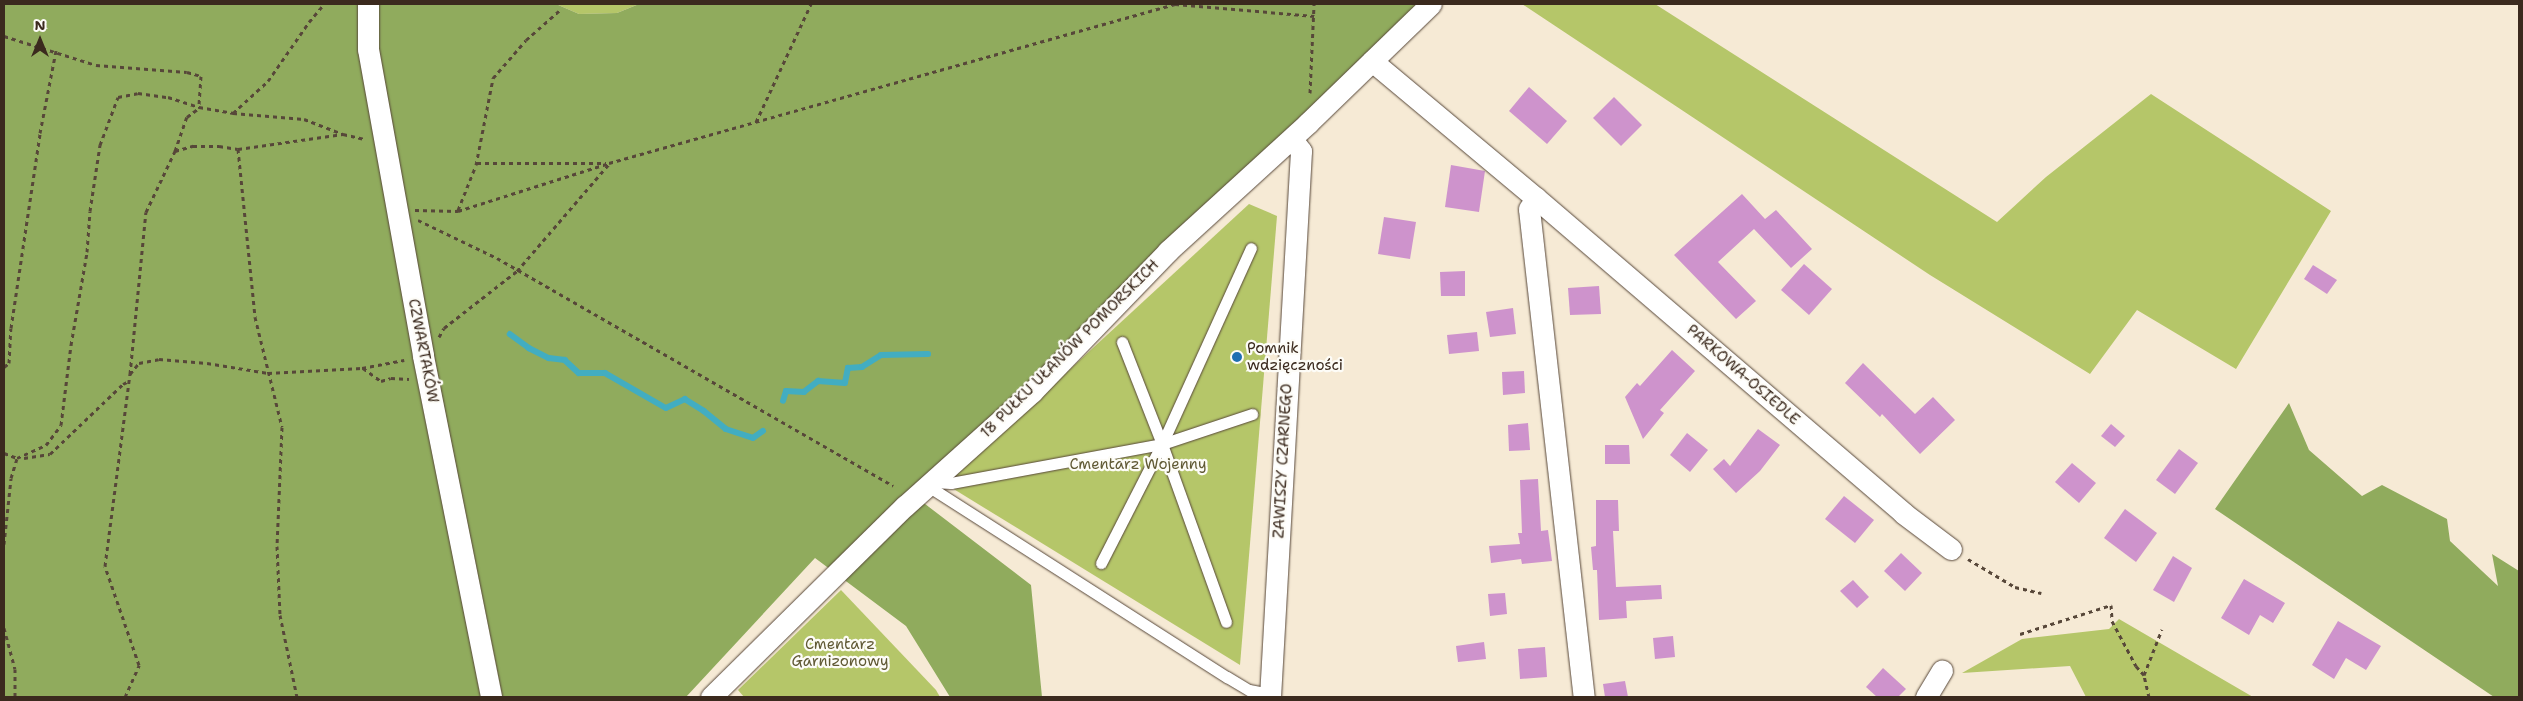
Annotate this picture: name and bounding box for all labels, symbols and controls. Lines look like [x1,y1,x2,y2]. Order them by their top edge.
north arrow [15,15,65,65]
text: N [34,16,46,34]
street label: 18 PUŁKU UŁANÓW POMORSKICH [977,256,1163,442]
street label: CZWARTAKÓW [404,297,442,405]
street label: PARKOWA-OSIEDLE [1683,321,1803,429]
place label: Pomnik wdzięczności [1247,339,1343,374]
marker: Pomnik wdzięczności [1231,351,1243,363]
street label: ZAWISZY CZARNEGO [1270,383,1296,539]
park label: Cmentarz Wojenny [1069,456,1207,474]
park label: Cmentarz Garnizonowy [791,635,889,670]

